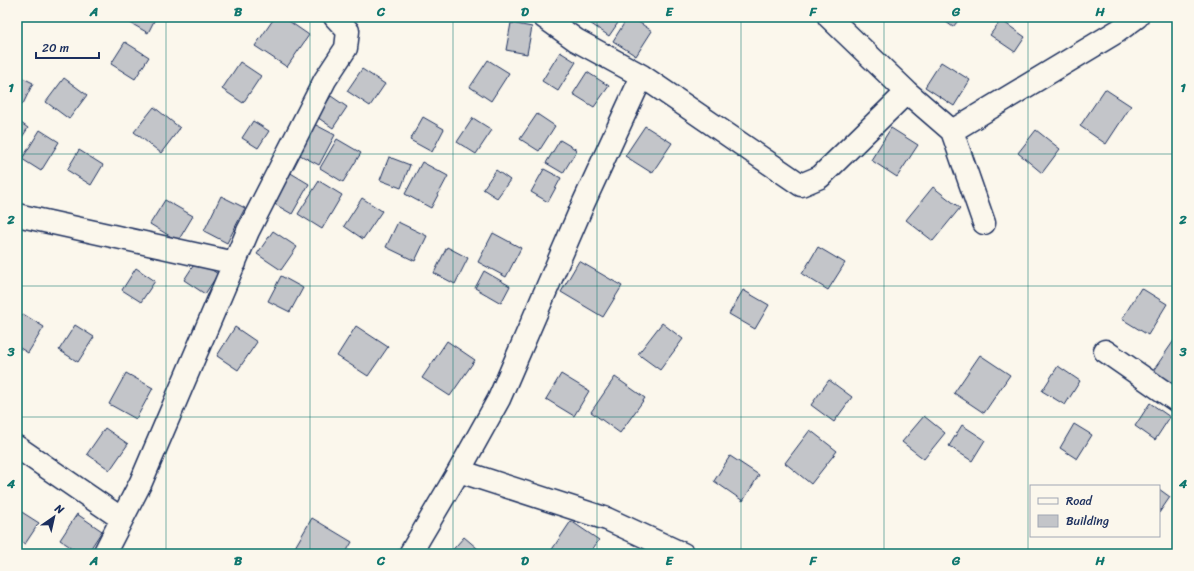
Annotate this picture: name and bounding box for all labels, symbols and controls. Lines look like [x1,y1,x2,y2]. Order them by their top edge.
text: A [89,0,98,23]
text: B [234,0,243,23]
text: C [376,0,386,23]
text: D [521,0,529,23]
text: E [665,0,674,23]
text: F [808,0,817,23]
text: G [951,0,961,23]
text: H [1094,0,1105,23]
scale bar [36,34,99,60]
text: 20 m [42,37,69,59]
text: 1 [8,76,14,99]
text: 1 [1180,76,1186,99]
text: 2 [6,208,15,231]
text: 2 [1178,208,1187,231]
text: 3 [6,340,15,363]
text: 3 [1178,340,1187,363]
text: 4 [6,472,16,495]
text: 4 [1178,472,1188,495]
legend [1030,485,1160,537]
text: Road [1066,490,1093,512]
north arrow [34,497,74,537]
text: N [50,499,68,519]
text: Building [1066,510,1109,532]
text: A [89,549,98,571]
text: B [234,549,243,571]
text: C [376,549,386,571]
text: D [521,549,529,571]
text: E [665,549,674,571]
text: F [808,549,817,571]
text: G [951,549,961,571]
text: H [1094,549,1105,571]

